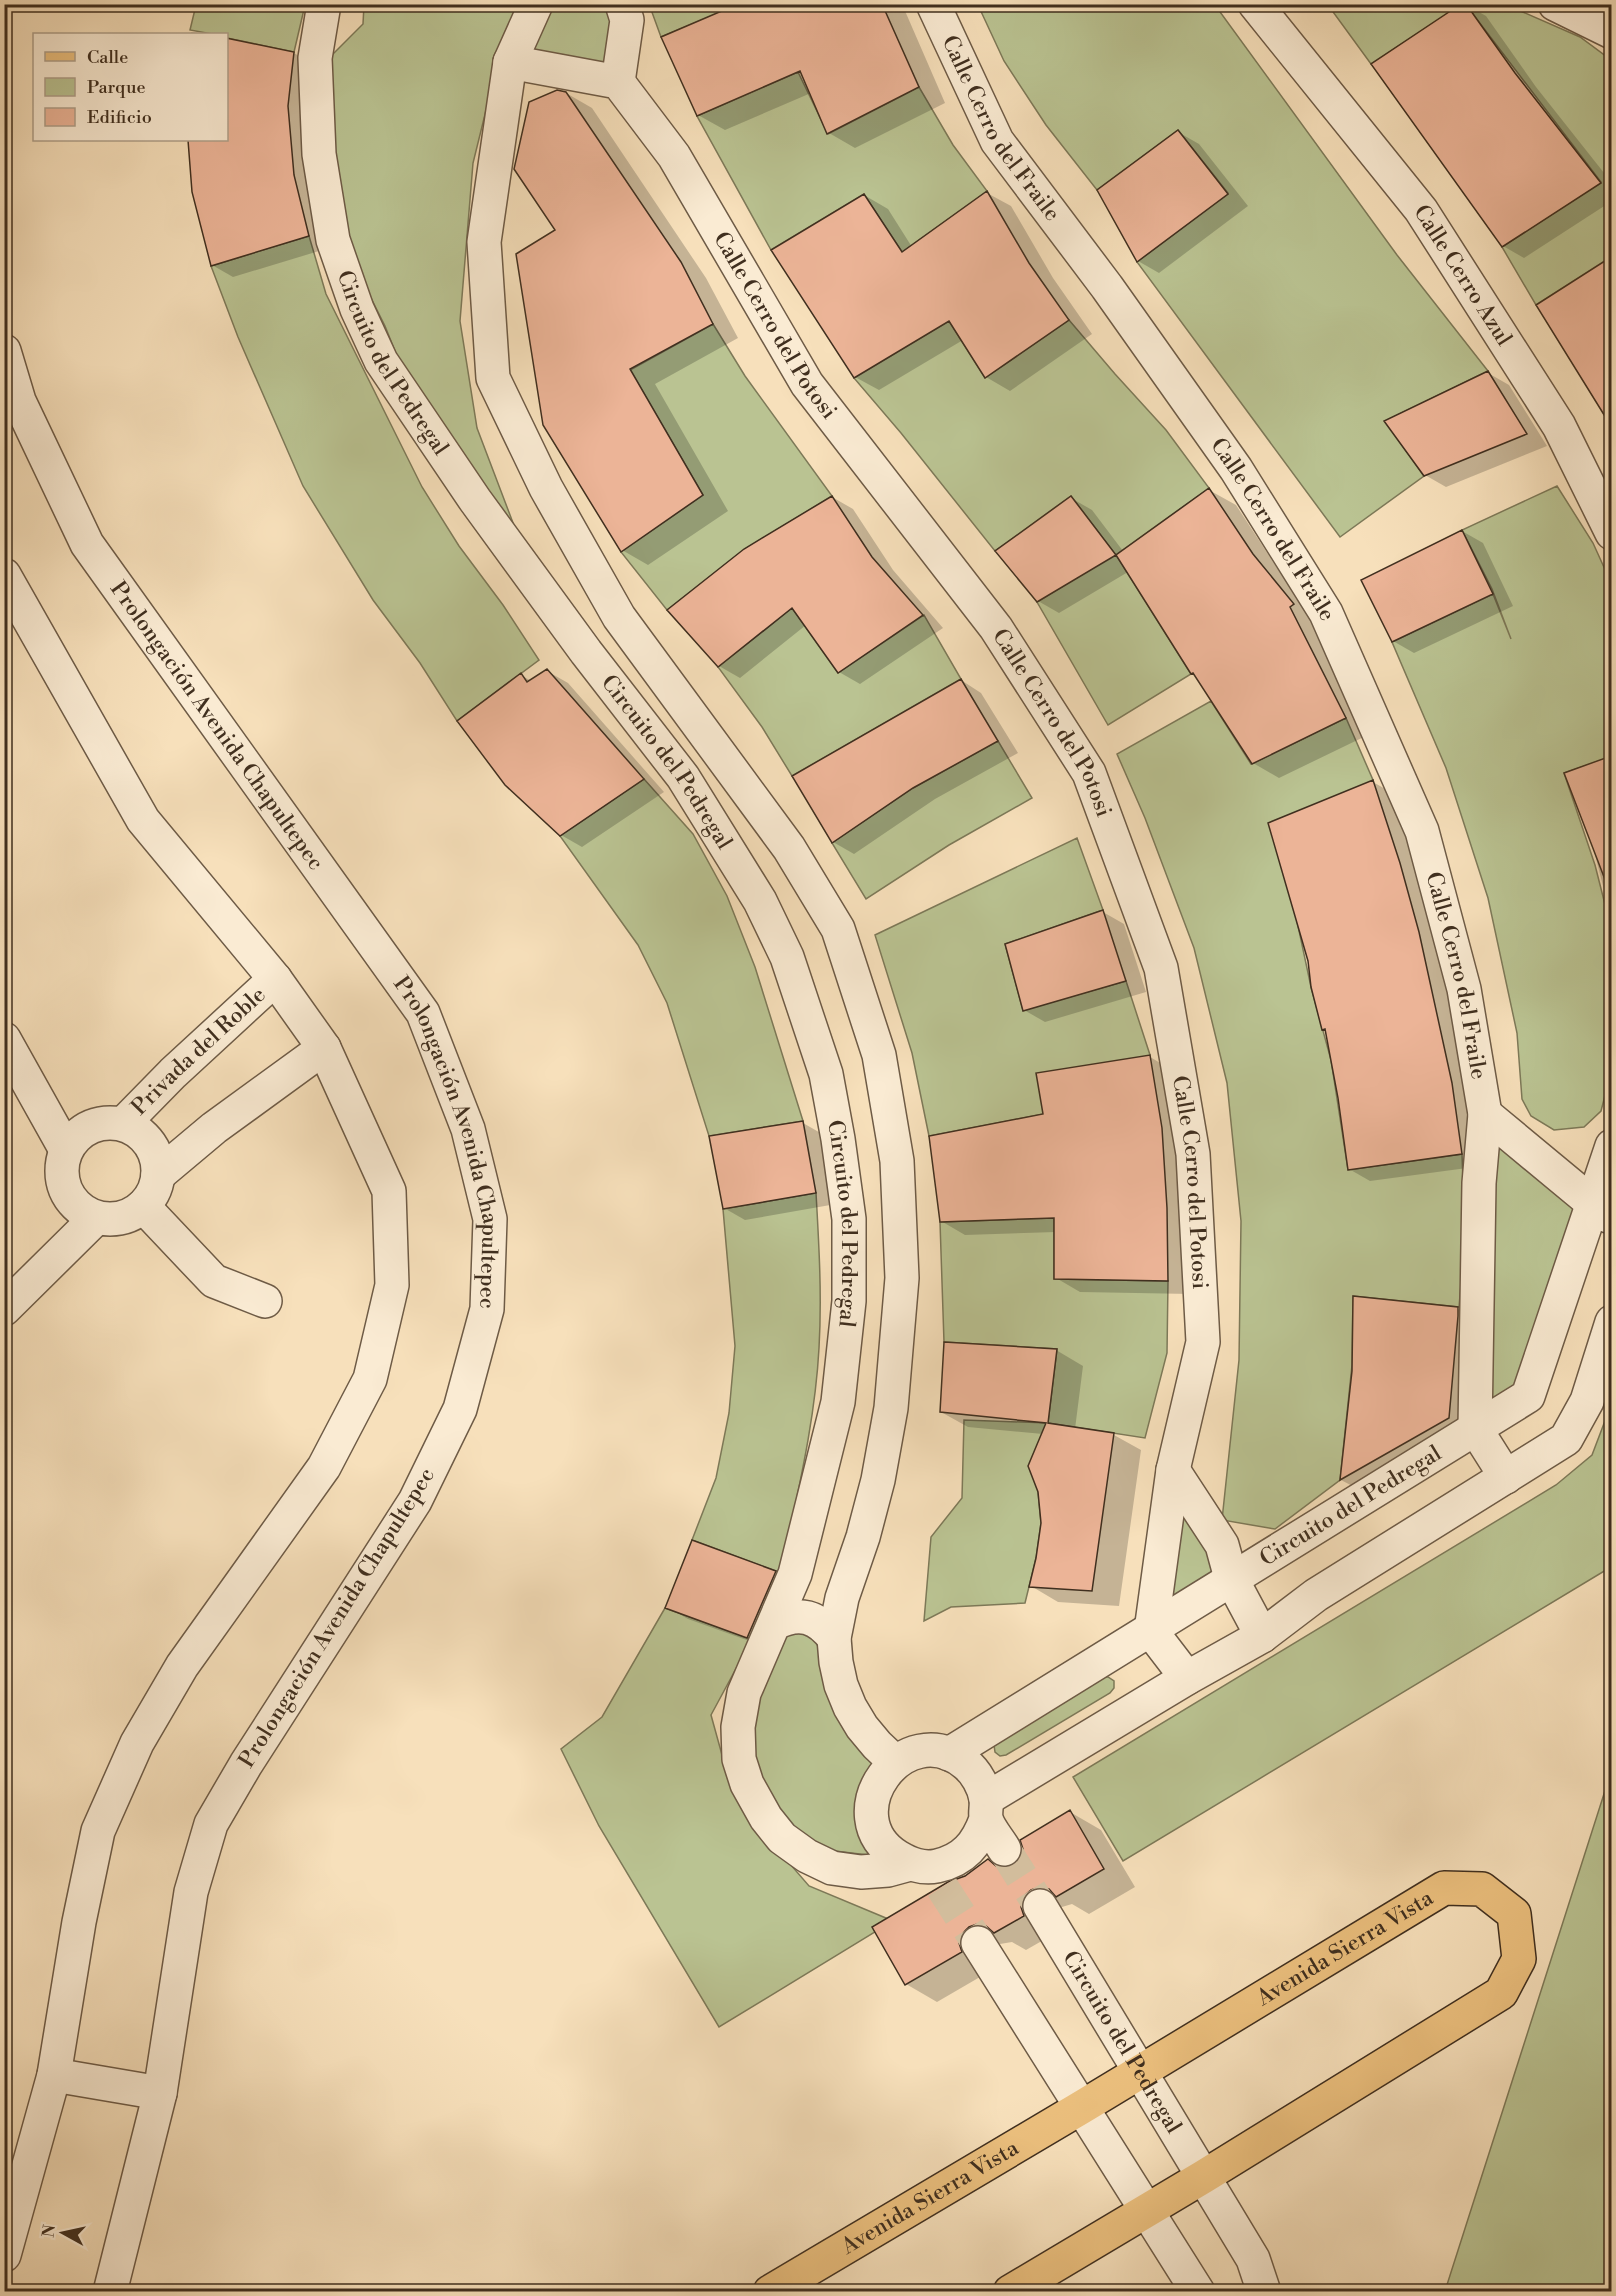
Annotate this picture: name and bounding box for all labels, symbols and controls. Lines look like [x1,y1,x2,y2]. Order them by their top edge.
street label: Calle Cerro del Fraile [936,31,1066,226]
legend [33,33,228,141]
text: Calle [87,46,128,69]
text: Parque [87,76,146,99]
text: Edificio [87,106,152,129]
street label: Calle Cerro Azul [1408,200,1518,351]
street label: Calle Cerro del Potosi [708,227,843,424]
street label: Circuito del Pedregal [331,267,455,461]
street label: Calle Cerro del Fraile [1205,433,1341,625]
street label: Prolongación Avenida Chapultepec [105,576,330,875]
street label: Calle Cerro del Potosi [987,624,1118,821]
street label: Circuito del Pedregal [595,669,738,855]
street label: Calle Cerro del Fraile [1420,869,1492,1081]
street label: Prolongación Avenida Chapultepec [388,971,504,1309]
street label: Privada del Roble [126,981,271,1121]
street label: Calle Cerro del Potosi [1166,1073,1214,1290]
street label: Circuito del Pedregal [821,1118,863,1329]
street label: Circuito del Pedregal [1255,1439,1447,1572]
street label: Prolongación Avenida Chapultepec [233,1463,441,1773]
street label: Avenida Sierra Vista [1251,1884,1439,2012]
street label: Circuito del Pedregal [1057,1946,1188,2139]
street label: Avenida Sierra Vista [836,2134,1024,2261]
north arrow [33,2203,93,2263]
text: N [38,2223,60,2239]

